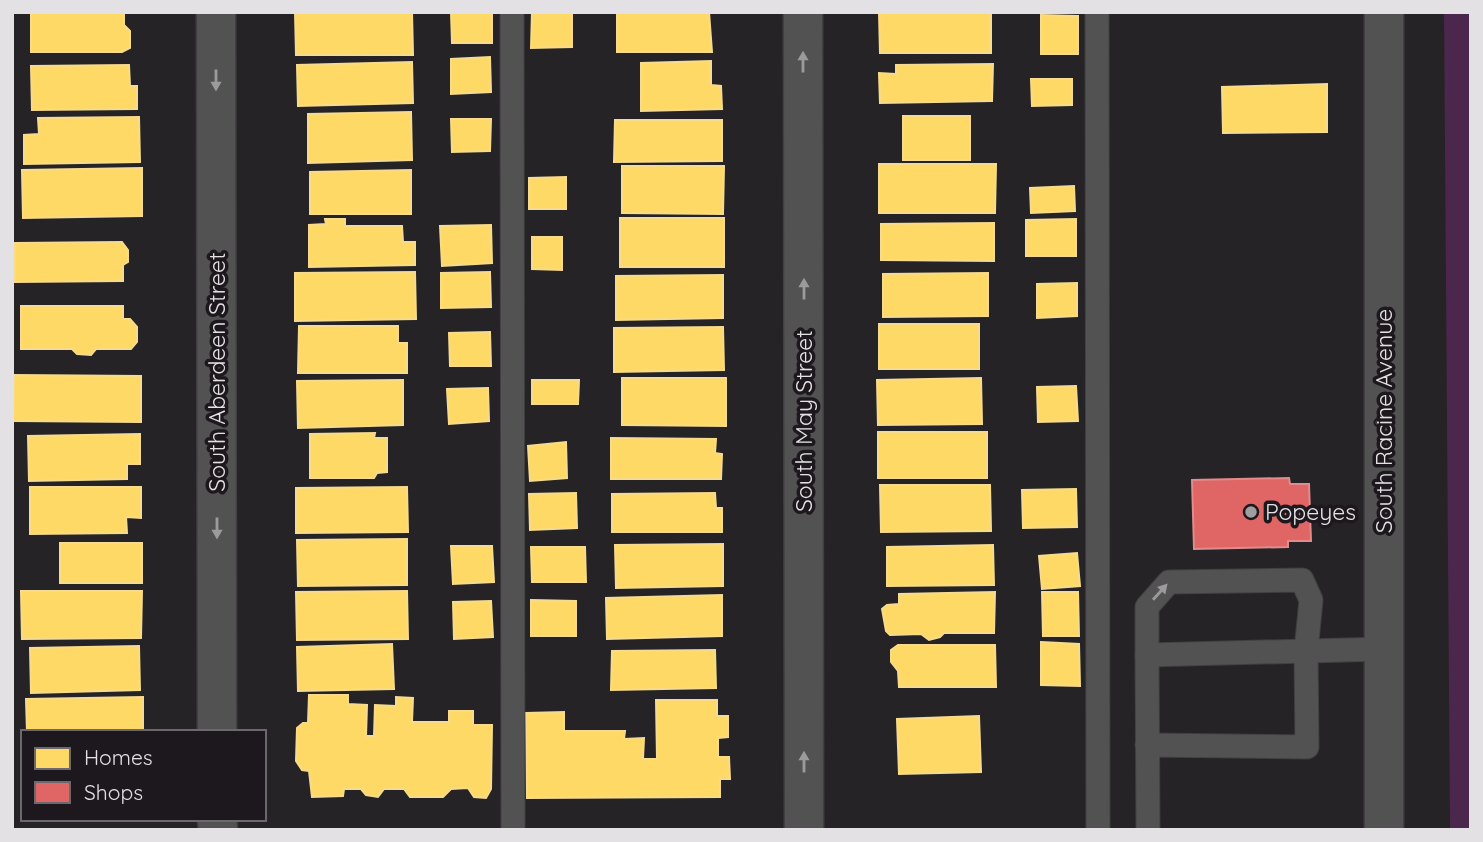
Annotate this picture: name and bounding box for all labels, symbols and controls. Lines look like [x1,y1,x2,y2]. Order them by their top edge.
one-way arrow [797,50,809,72]
one-way arrow [210,70,222,92]
street label: South Aberdeen Street [202,252,231,492]
one-way arrow [798,278,810,300]
street label: South Racine Avenue [1369,309,1398,533]
street label: South May Street [789,330,818,512]
place label: Popeyes [1265,497,1356,526]
marker: Popeyes [1243,504,1259,520]
one-way arrow [211,518,223,540]
one-way arrow [1152,583,1168,601]
legend [21,730,266,821]
text: Homes [84,744,153,770]
one-way arrow [798,750,810,772]
text: Shops [84,779,143,805]

